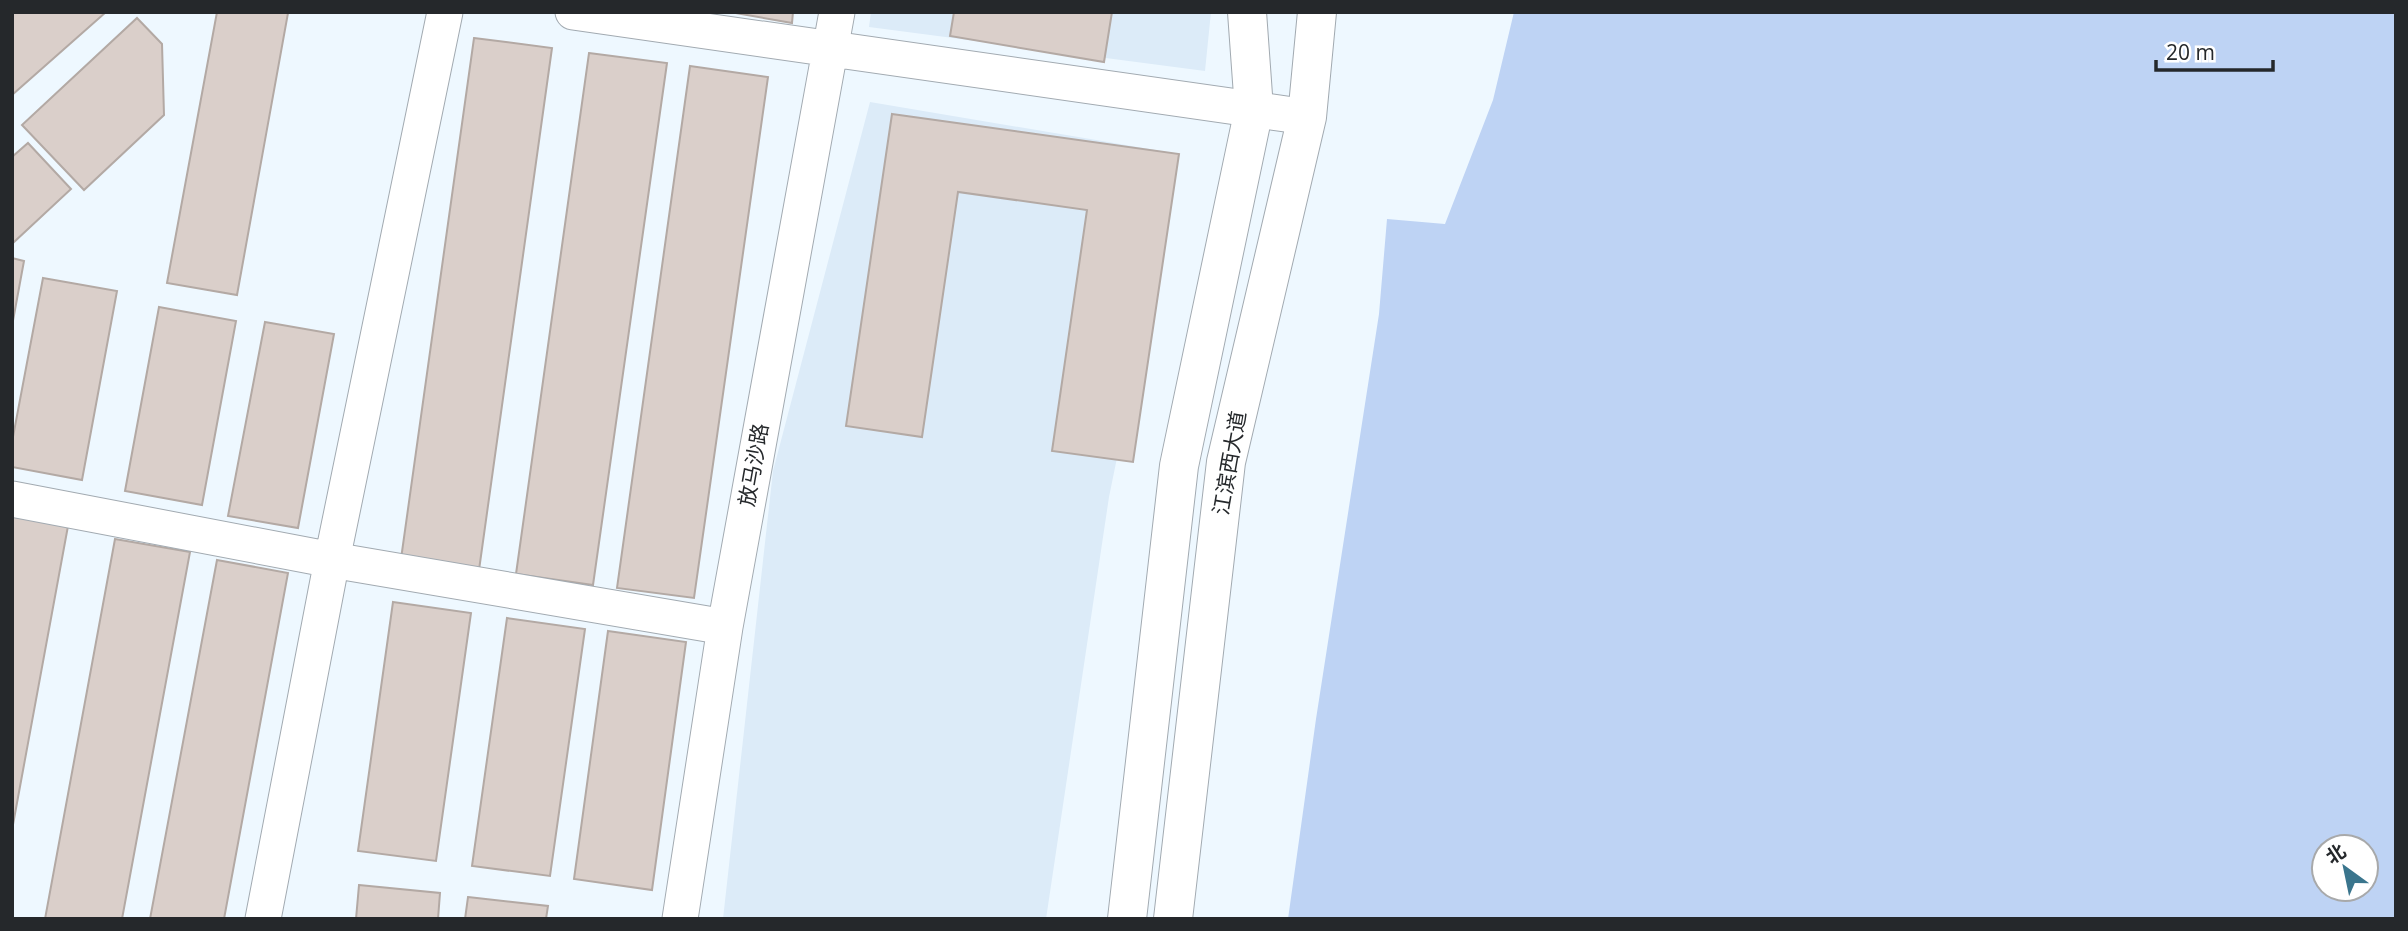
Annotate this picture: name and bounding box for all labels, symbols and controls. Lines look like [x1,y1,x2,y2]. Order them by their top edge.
scale bar [2156,28,2273,72]
text: 20 m [2166,38,2215,66]
street label: 江滨西大道 [1206,409,1252,517]
street label: 放马沙路 [732,421,774,509]
north arrow [2310,833,2380,903]
text: 北 [2321,838,2351,870]

